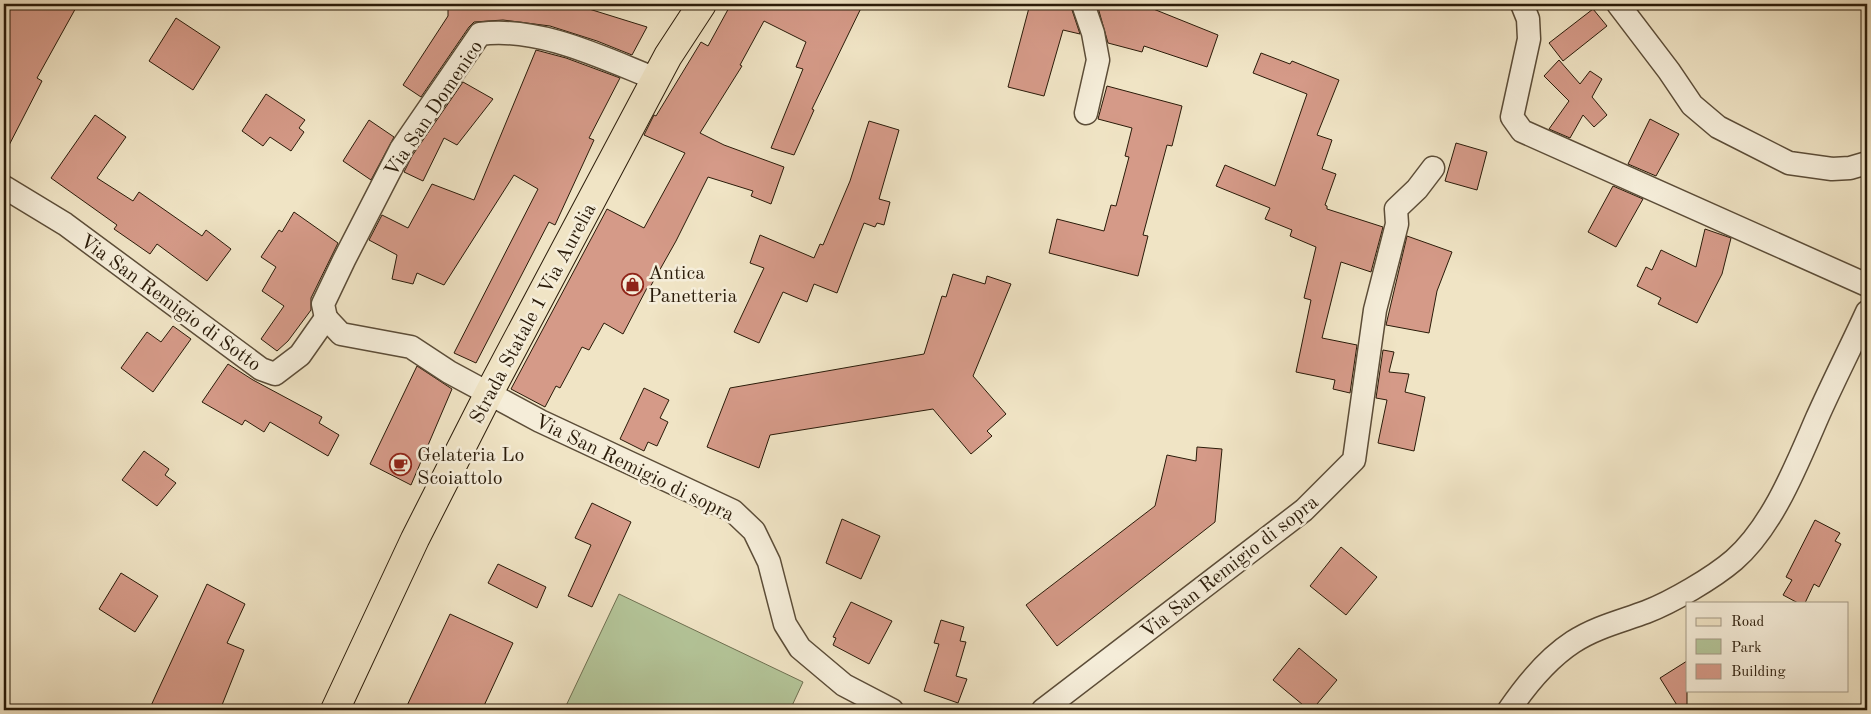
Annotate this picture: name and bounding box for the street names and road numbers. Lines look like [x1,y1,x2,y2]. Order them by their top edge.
street label: Via San Domenico [382,37,488,181]
street label: Strada Statale 1 Via Aurelia [467,200,600,427]
street label: Via San Remigio di Sotto [76,231,264,376]
street label: Via San Remigio di sopra [531,412,737,526]
street label: Via San Remigio di sopra [1138,492,1323,643]

